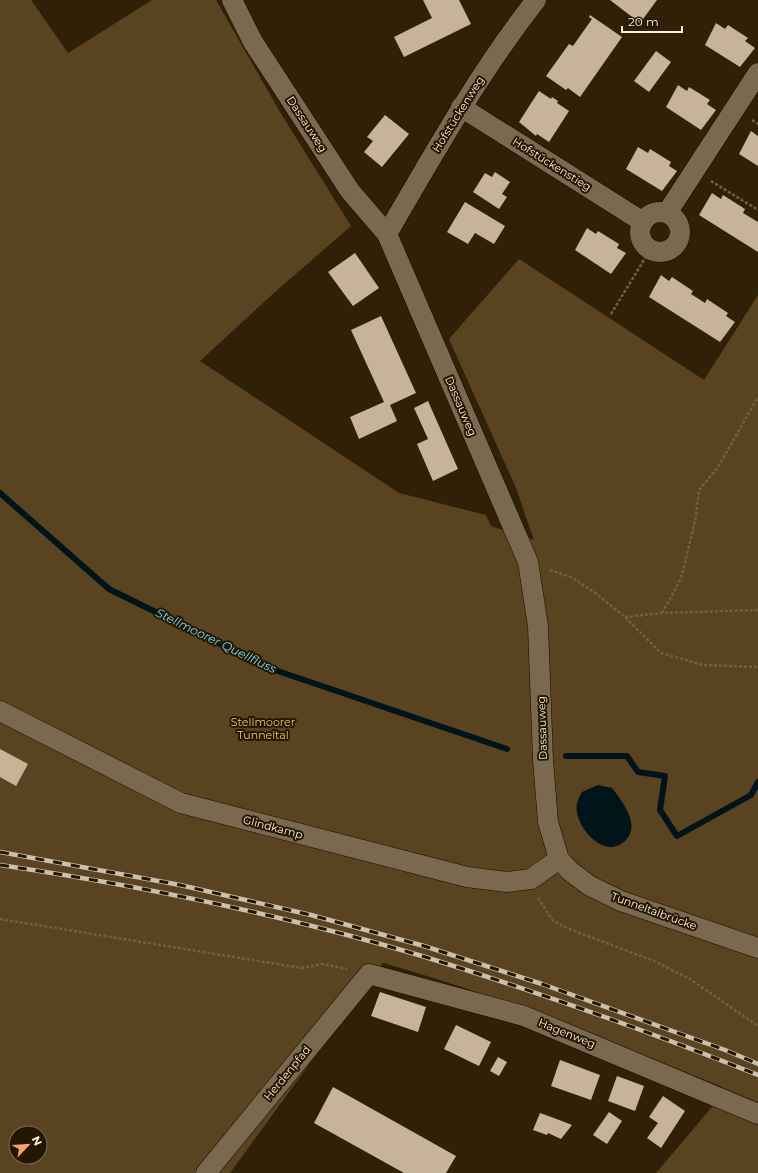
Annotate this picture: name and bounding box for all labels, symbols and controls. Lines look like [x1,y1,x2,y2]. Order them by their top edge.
scale bar [622,8,682,34]
text: 20 m [628,14,659,29]
street label: Hofstückenweg [429,73,487,155]
street label: Dassauweg [284,93,330,155]
street label: Hofstückenstieg [510,134,594,194]
street label: Dassauweg [442,374,480,438]
water label: Stellmoorer Quellfluss [153,605,279,676]
street label: Dassauweg [534,696,550,760]
park label: Stellmoorer Tunneltal [231,715,295,742]
street label: Glindkamp [242,812,304,842]
street label: Tunneltalbrücke [609,889,699,933]
street label: Hagenweg [536,1015,598,1051]
street label: Herdenpfad [261,1043,313,1103]
north arrow [8,1125,48,1165]
text: N [29,1134,45,1148]

